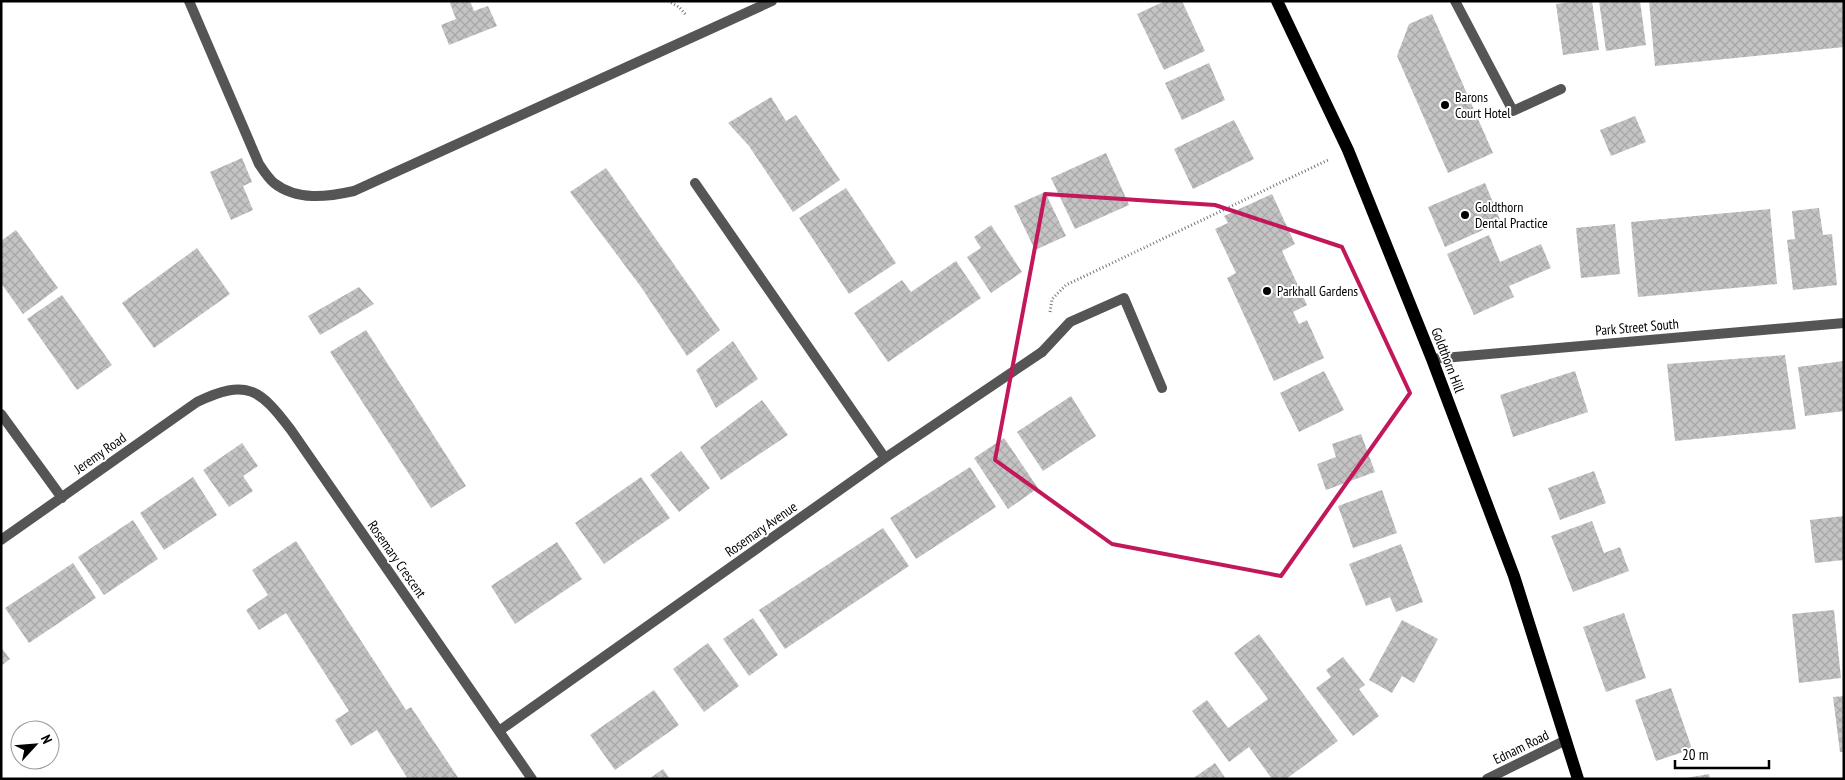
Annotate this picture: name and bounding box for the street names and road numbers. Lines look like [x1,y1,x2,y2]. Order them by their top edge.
street label: Park Street South [1595,314,1679,340]
street label: Goldthorn Hill [1427,325,1469,396]
street label: Jeremy Road [70,429,130,478]
street label: Rosemary Avenue [721,497,801,561]
street label: Rosemary Crescent [364,517,430,601]
street label: Ednam Road [1490,726,1552,768]

